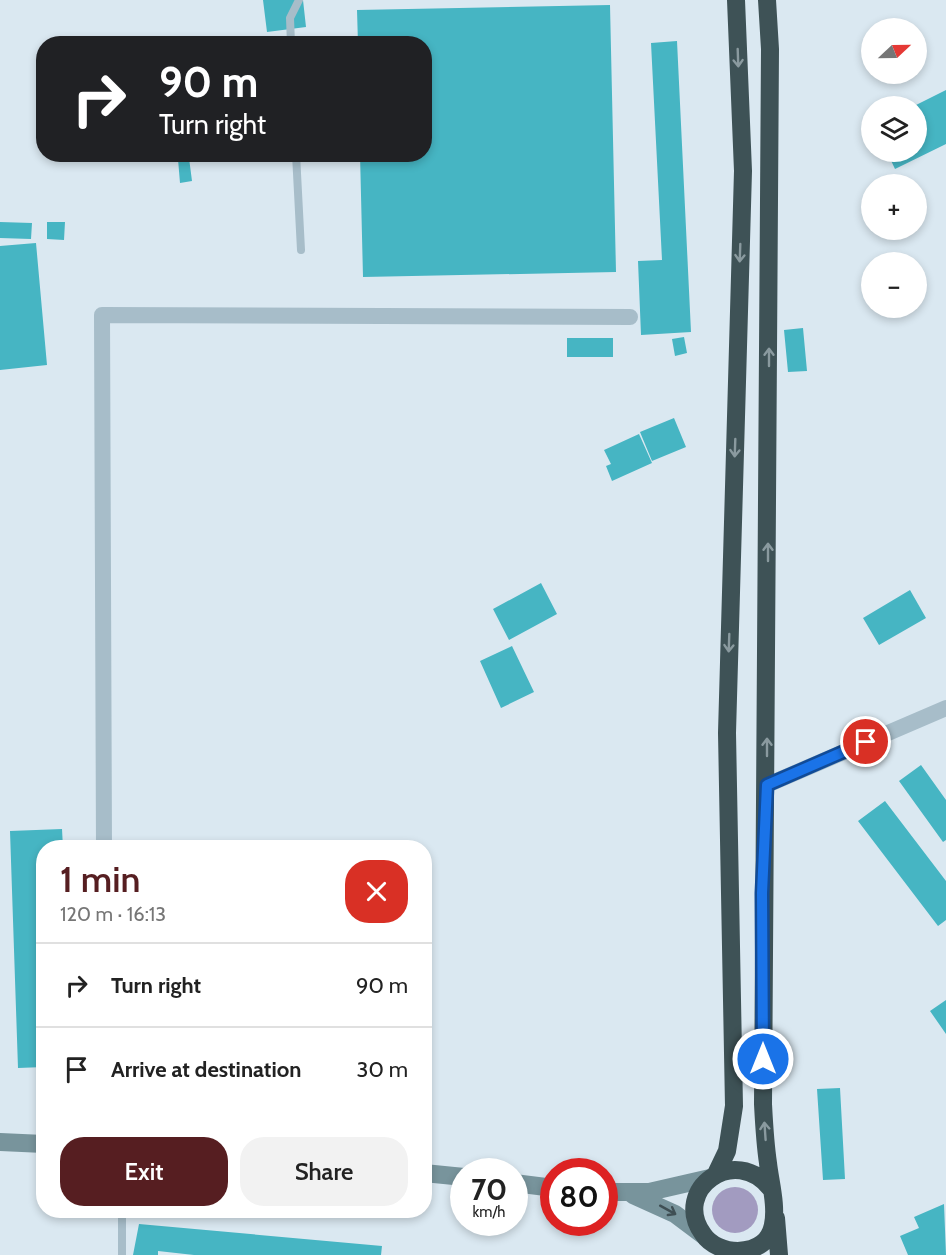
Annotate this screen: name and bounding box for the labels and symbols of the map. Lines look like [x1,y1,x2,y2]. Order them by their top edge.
north arrow [861,18,927,84]
one-way arrow [733,48,744,68]
one-way arrow [735,243,746,263]
one-way arrow [763,348,775,368]
one-way arrow [729,438,741,458]
one-way arrow [762,543,774,563]
one-way arrow [724,633,735,653]
pin [840,716,891,767]
one-way arrow [761,738,773,758]
position arrow [731,1027,795,1091]
one-way arrow [759,1122,770,1142]
speed limit sign: 80 [540,1158,618,1236]
one-way arrow [659,1205,676,1217]

